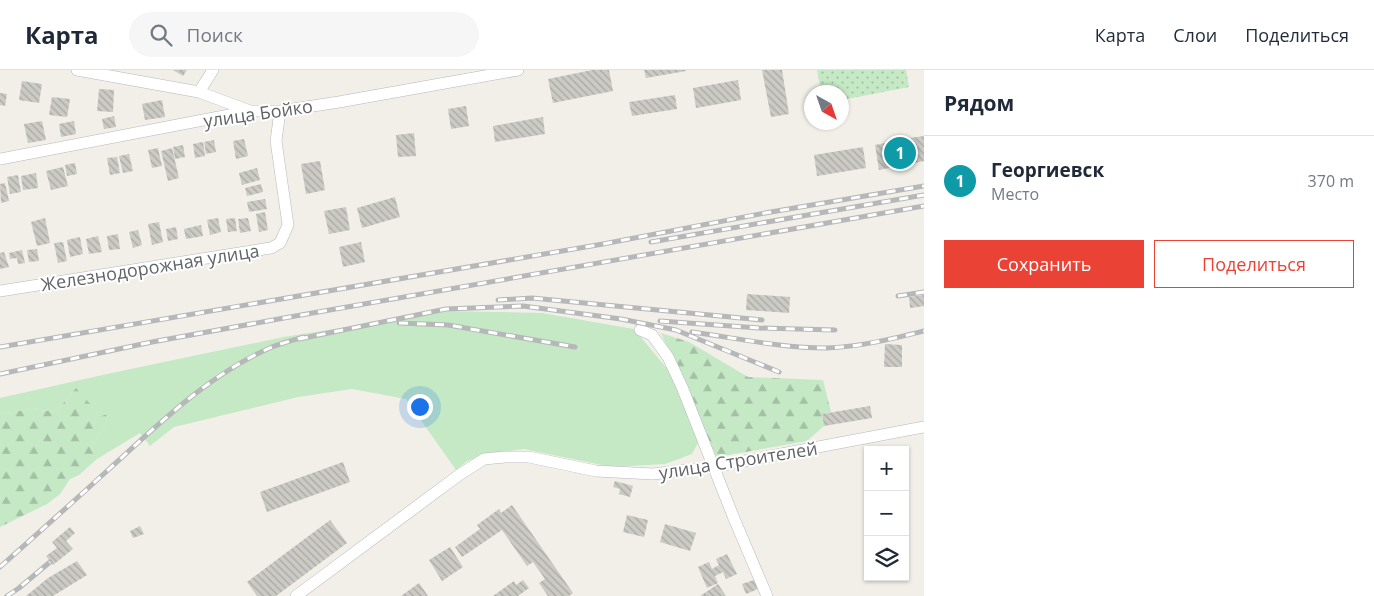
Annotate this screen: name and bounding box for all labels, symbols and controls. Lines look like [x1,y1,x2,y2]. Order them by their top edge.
search box [129,12,479,57]
text: Карта [25,18,99,51]
icon: search [147,21,175,49]
text: Поиск [187,22,243,48]
text: Карта [1095,23,1145,47]
text: Слои [1173,23,1217,47]
text: Поделиться [1245,23,1349,47]
north arrow [804,85,849,130]
text: Рядом [944,89,1014,117]
street label: улица Бойко [202,93,314,133]
pin: 1 [884,134,916,172]
text: Георгиевск [991,157,1104,183]
text: 1 [955,170,965,192]
text: 370 m [1308,170,1354,192]
text: Место [991,183,1039,205]
street label: Железнодорожная улица [39,238,261,296]
button: Сохранить [944,240,1144,288]
button: Поделиться [1154,240,1354,288]
your location [407,394,433,420]
street label: улица Строителей [657,436,819,484]
map controls [864,446,909,581]
button: + [864,446,909,491]
button: − [864,491,909,536]
button: layers [864,536,909,581]

